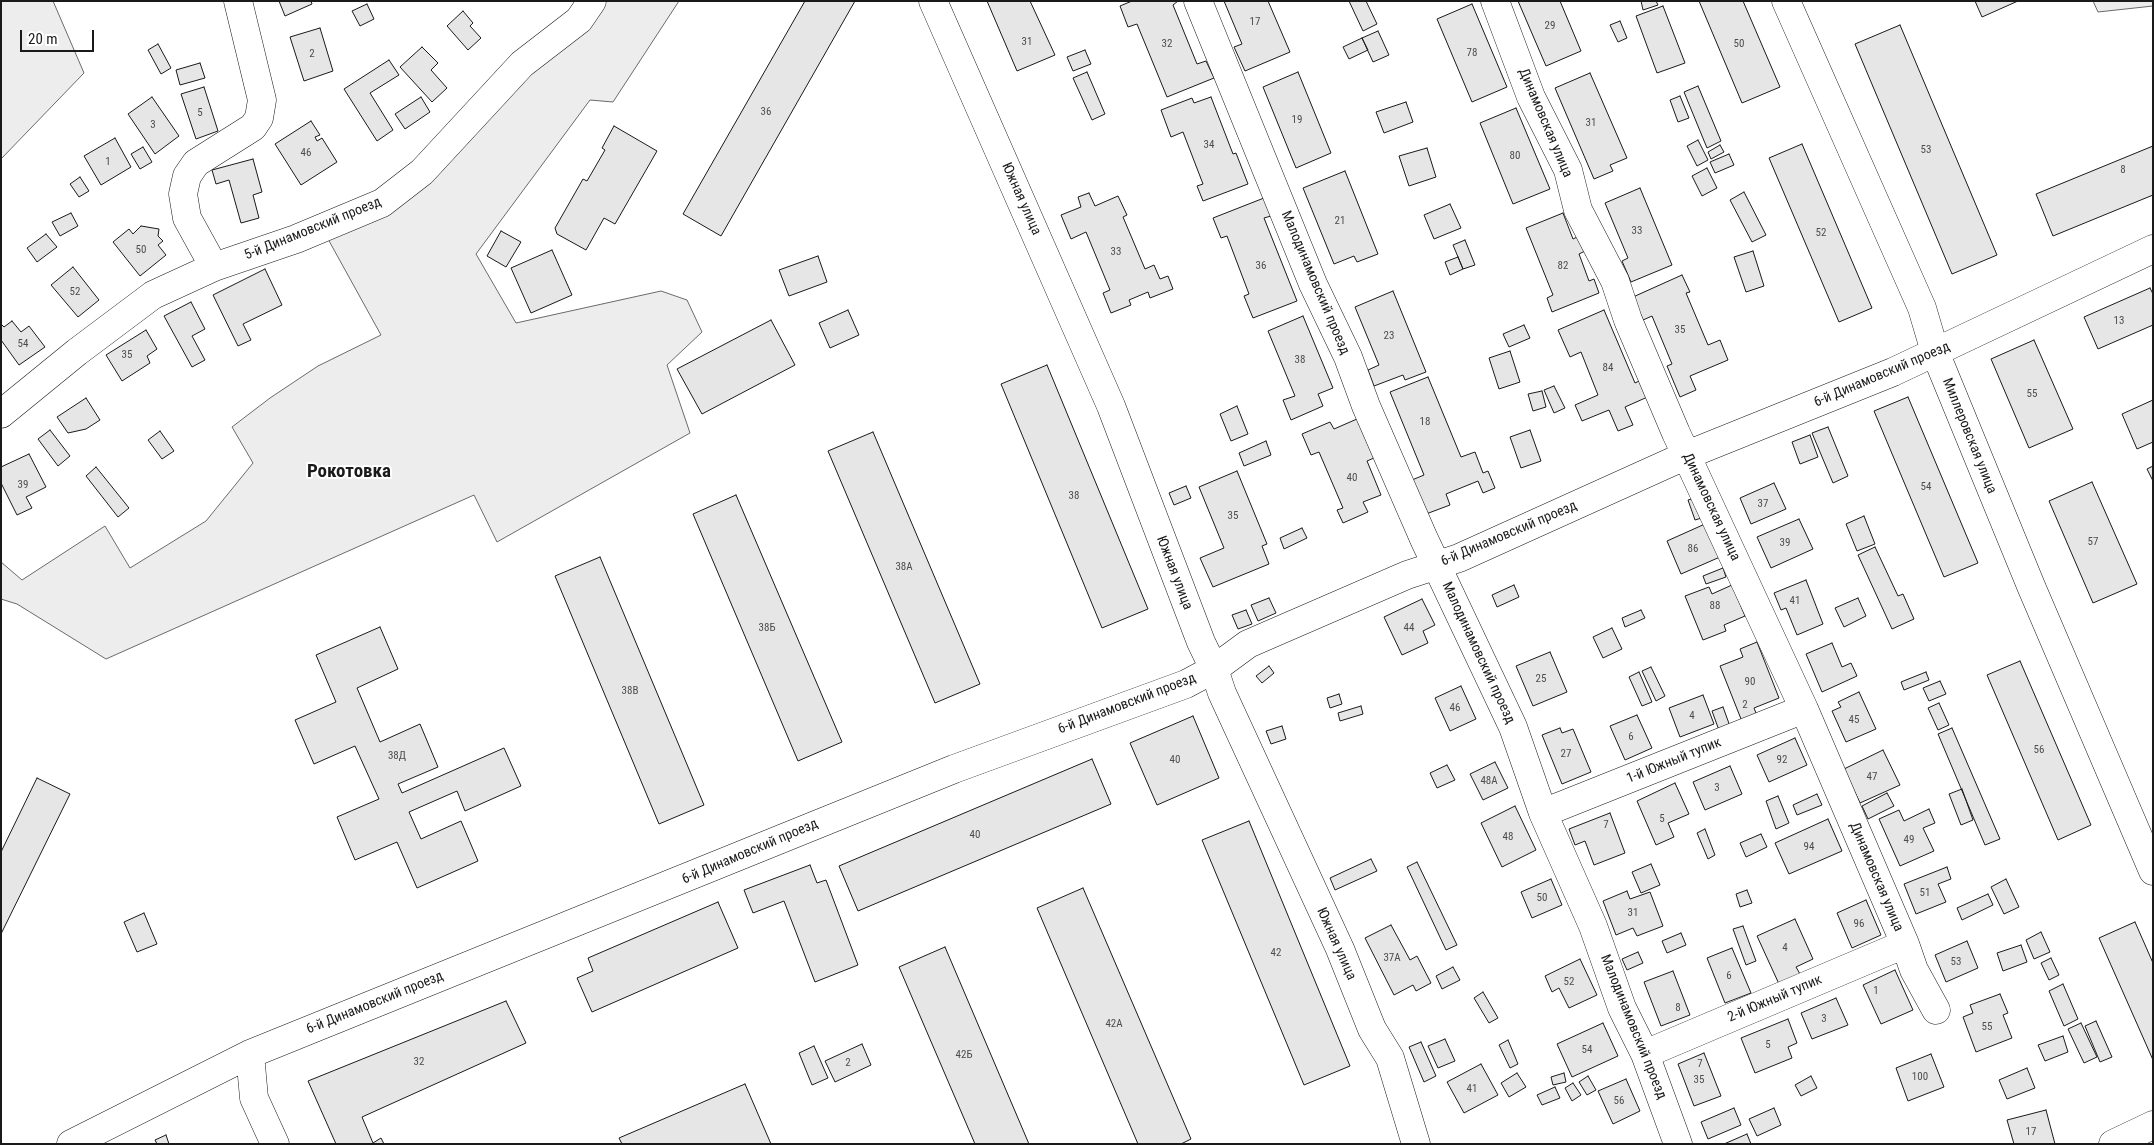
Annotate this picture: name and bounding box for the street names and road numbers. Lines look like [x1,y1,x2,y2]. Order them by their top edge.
street label: Динамовская улица [1514,66,1576,180]
street label: Южная улица [998,160,1044,238]
street label: 5-й Динамовский проезд [242,194,384,264]
street label: Малодинамовский проезд [1277,209,1353,357]
street label: 6-й Динамовский проезд [1811,339,1953,411]
street label: Миллеровская улица [1938,376,2000,496]
street label: Динамовская улица [1679,450,1743,564]
street label: 6-й Динамовский проезд [1438,498,1580,570]
street label: Южная улица [1152,534,1196,612]
street label: Малодинамовский проезд [1438,579,1518,727]
street label: 6-й Динамовский проезд [1056,670,1198,738]
street label: 1-й Южный тупик [1624,734,1724,788]
street label: 6-й Динамовский проезд [679,816,821,888]
street label: Динамовская улица [1845,820,1907,934]
street label: Южная улица [1313,905,1359,983]
street label: Малодинамовский проезд [1596,952,1670,1102]
street label: 6-й Динамовский проезд [304,968,446,1038]
street label: 2-й Южный тупик [1725,972,1825,1026]

